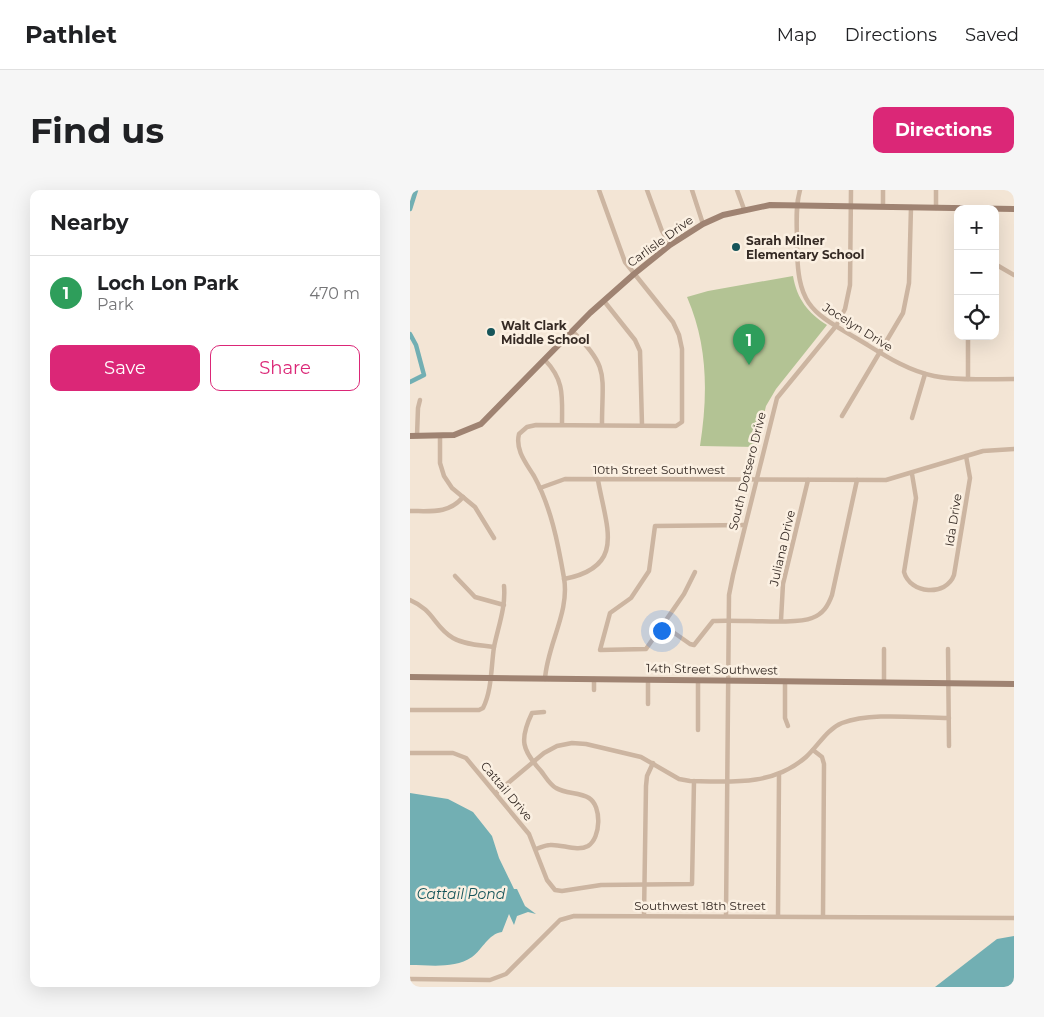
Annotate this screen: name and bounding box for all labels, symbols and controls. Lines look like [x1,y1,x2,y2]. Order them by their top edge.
text: Pathlet [25,20,117,49]
text: Map [777,24,817,46]
text: Directions [845,24,937,46]
text: Saved [965,24,1019,46]
button: Directions [873,107,1014,153]
text: Find us [30,109,164,152]
map controls [954,205,999,340]
button: + [954,205,999,250]
text: Nearby [50,210,129,235]
street label: Carlisle Drive [624,212,696,270]
place label: Sarah Milner Elementary School [746,233,864,262]
marker: Sarah Milner Elementary School [730,241,742,253]
button: − [954,250,999,295]
text: Loch Lon Park [97,272,239,295]
text: 1 [63,284,69,303]
text: 470 m [309,284,360,303]
text: Park [97,295,134,314]
button: locate [954,295,999,340]
street label: Jocelyn Drive [819,299,896,355]
place label: Walt Clark Middle School [501,318,590,347]
pin: 1 [733,324,765,365]
marker: Walt Clark Middle School [485,326,497,338]
button: Save [50,345,200,391]
button: Share [210,345,360,391]
street label: South Dotsero Drive [725,410,769,532]
street label: 10th Street Southwest [593,462,725,477]
street label: Ida Drive [941,492,965,548]
street label: Juliana Drive [766,509,798,588]
your location [649,618,675,644]
street label: 14th Street Southwest [646,660,778,678]
street label: Cattail Drive [478,758,536,824]
water label: Cattail Pond [417,885,506,903]
street label: Southwest 18th Street [634,898,766,913]

